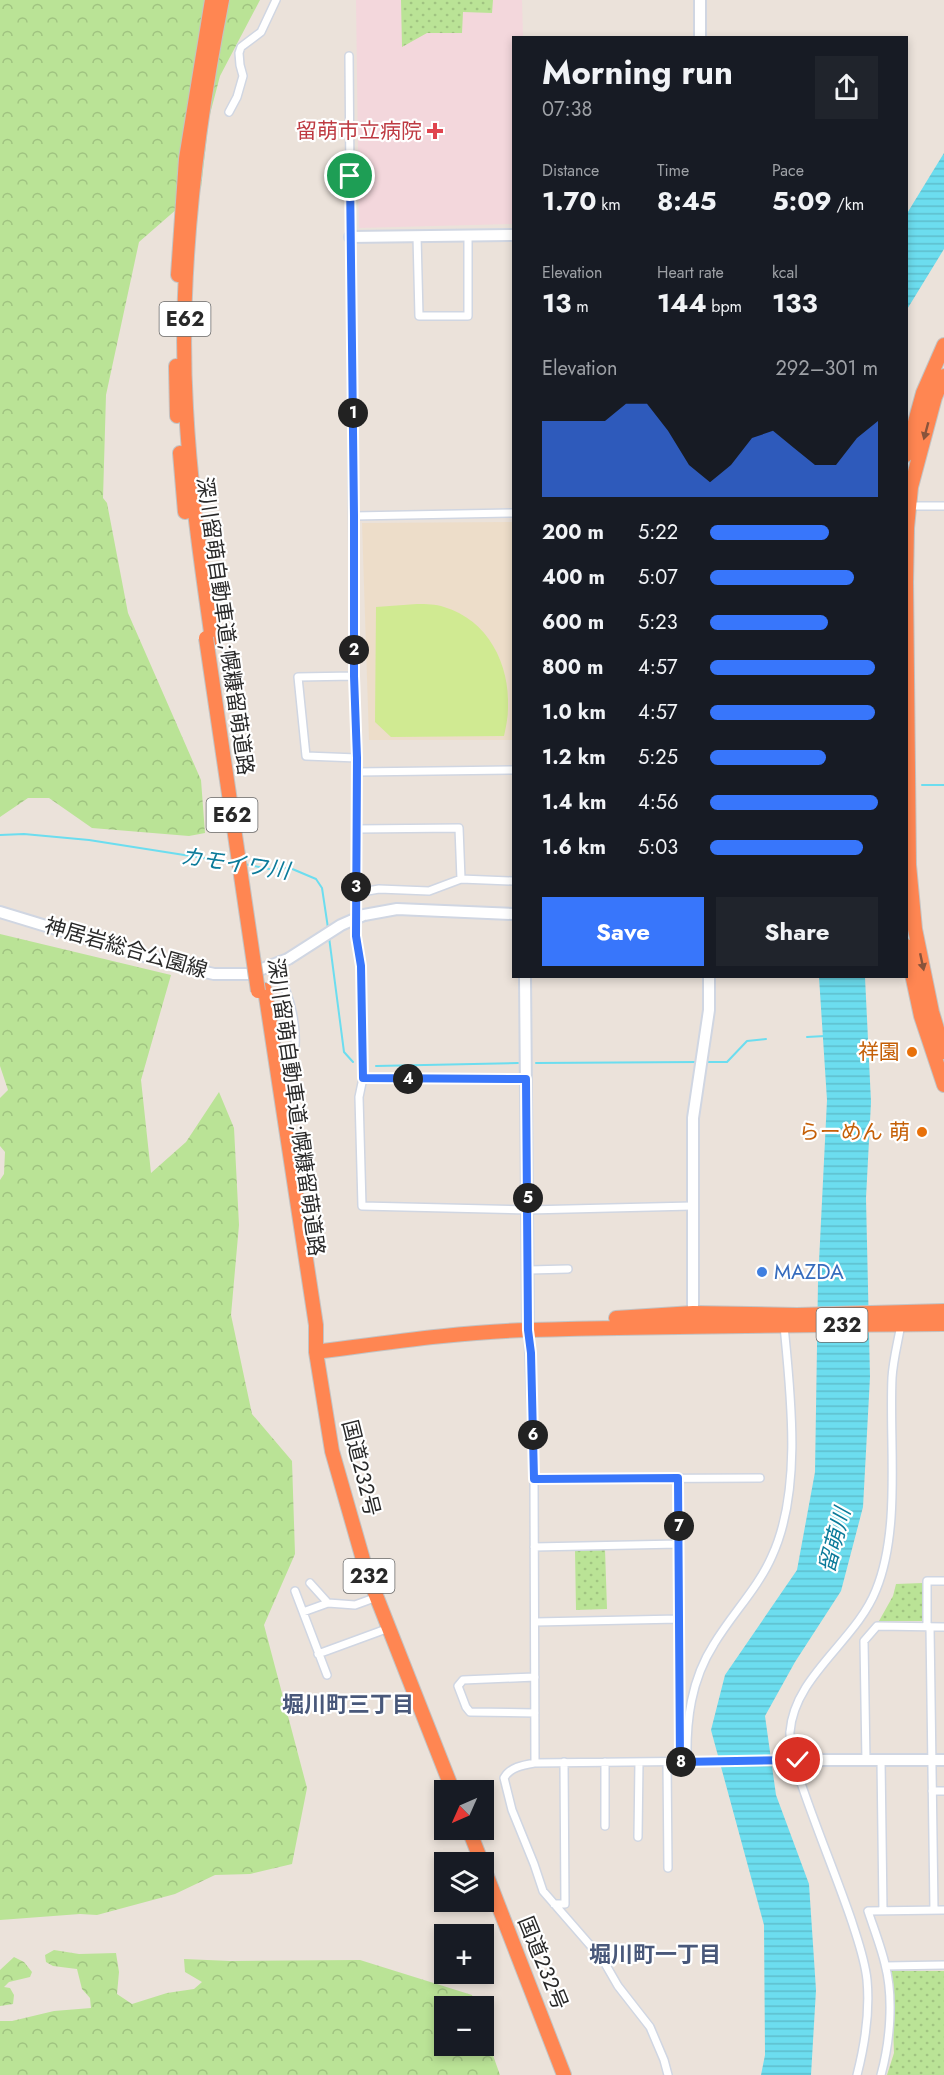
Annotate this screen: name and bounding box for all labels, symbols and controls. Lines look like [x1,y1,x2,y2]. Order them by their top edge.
text: Morning run [542,49,733,96]
button: share [815,56,878,119]
text: 07:38 [542,95,592,124]
place label: 留萌市立病院 [296,116,422,146]
marker: 留萌市立病院 [426,122,444,140]
pin [324,150,375,201]
icon: arrive [333,159,366,192]
text: Distance [542,159,599,182]
text: Time [657,159,689,182]
text: Pace [772,159,804,182]
text: 1.70 [542,182,597,220]
text: 8:45 [657,182,717,220]
text: 5:09 [772,182,832,220]
text: km [597,193,621,216]
text: /km [832,193,864,216]
text: Elevation [542,261,602,284]
text: Heart rate [657,261,724,284]
text: kcal [772,261,798,284]
text: 13 [542,284,571,322]
text: 144 [657,284,707,322]
text: 133 [772,284,818,322]
text: m [571,295,589,318]
text: bpm [707,295,742,318]
road number: E62 [160,302,210,336]
text: Elevation [542,354,617,383]
text: 292–301 m [775,354,878,383]
pin: 1 [338,398,368,428]
text: 1 [349,401,357,424]
one-way arrow [920,422,930,440]
street label: 深川留萌自動車道;幌糠留萌道路 [189,475,261,777]
text: 200 m [542,518,604,547]
text: 5:22 [638,518,678,547]
text: 400 m [542,563,605,592]
text: 5:07 [638,563,678,592]
text: 600 m [542,608,604,637]
text: 5:23 [638,608,678,637]
pin: 2 [339,635,369,665]
text: 2 [349,638,359,661]
text: 800 m [542,653,603,682]
text: 4:57 [638,653,677,682]
text: 1.0 km [542,698,606,727]
text: 4:57 [638,698,677,727]
text: 1.2 km [542,743,606,772]
text: 5:25 [638,743,678,772]
text: 1.4 km [542,788,607,817]
text: 4:56 [638,788,678,817]
road number: E62 [206,798,258,832]
text: 1.6 km [542,833,606,862]
text: 5:03 [638,833,678,862]
water label: カモイワ川 [178,840,294,887]
pin: 3 [341,872,371,902]
text: 3 [351,875,361,898]
button: Save [542,897,704,966]
button: Share [716,897,878,966]
street label: 神居岩総合公園線 [41,910,211,986]
one-way arrow [918,953,927,972]
street label: 深川留萌自動車道;幌糠留萌道路 [260,956,332,1258]
place label: 祥園 [858,1037,900,1067]
marker: 祥園 [905,1045,919,1059]
pin: 4 [393,1064,423,1094]
text: 4 [402,1067,414,1090]
place label: らーめん 萌 [799,1117,910,1147]
marker: らーめん 萌 [915,1125,929,1139]
pin: 5 [513,1183,543,1213]
text: 5 [523,1186,533,1209]
place label: MAZDA [774,1257,844,1287]
marker: MAZDA [755,1265,769,1279]
road number: 232 [816,1308,868,1342]
street label: 国道232号 [335,1417,387,1519]
pin: 6 [518,1420,548,1450]
text: 6 [528,1423,538,1446]
water label: 留萌川 [810,1502,859,1576]
pin: 7 [664,1511,694,1541]
text: 7 [674,1514,684,1537]
road number: 232 [344,1559,394,1593]
district label: 堀川町三丁目 [282,1688,414,1720]
pin [772,1734,823,1785]
icon: check [781,1743,814,1776]
pin: 8 [666,1747,696,1777]
text: 8 [676,1750,686,1773]
north arrow [434,1780,494,1840]
map controls [434,1780,494,2056]
button: layers [434,1852,494,1912]
street label: 国道232号 [511,1912,575,2014]
button: + [434,1924,494,1984]
district label: 堀川町一丁目 [589,1938,721,1970]
button: − [434,1996,494,2056]

